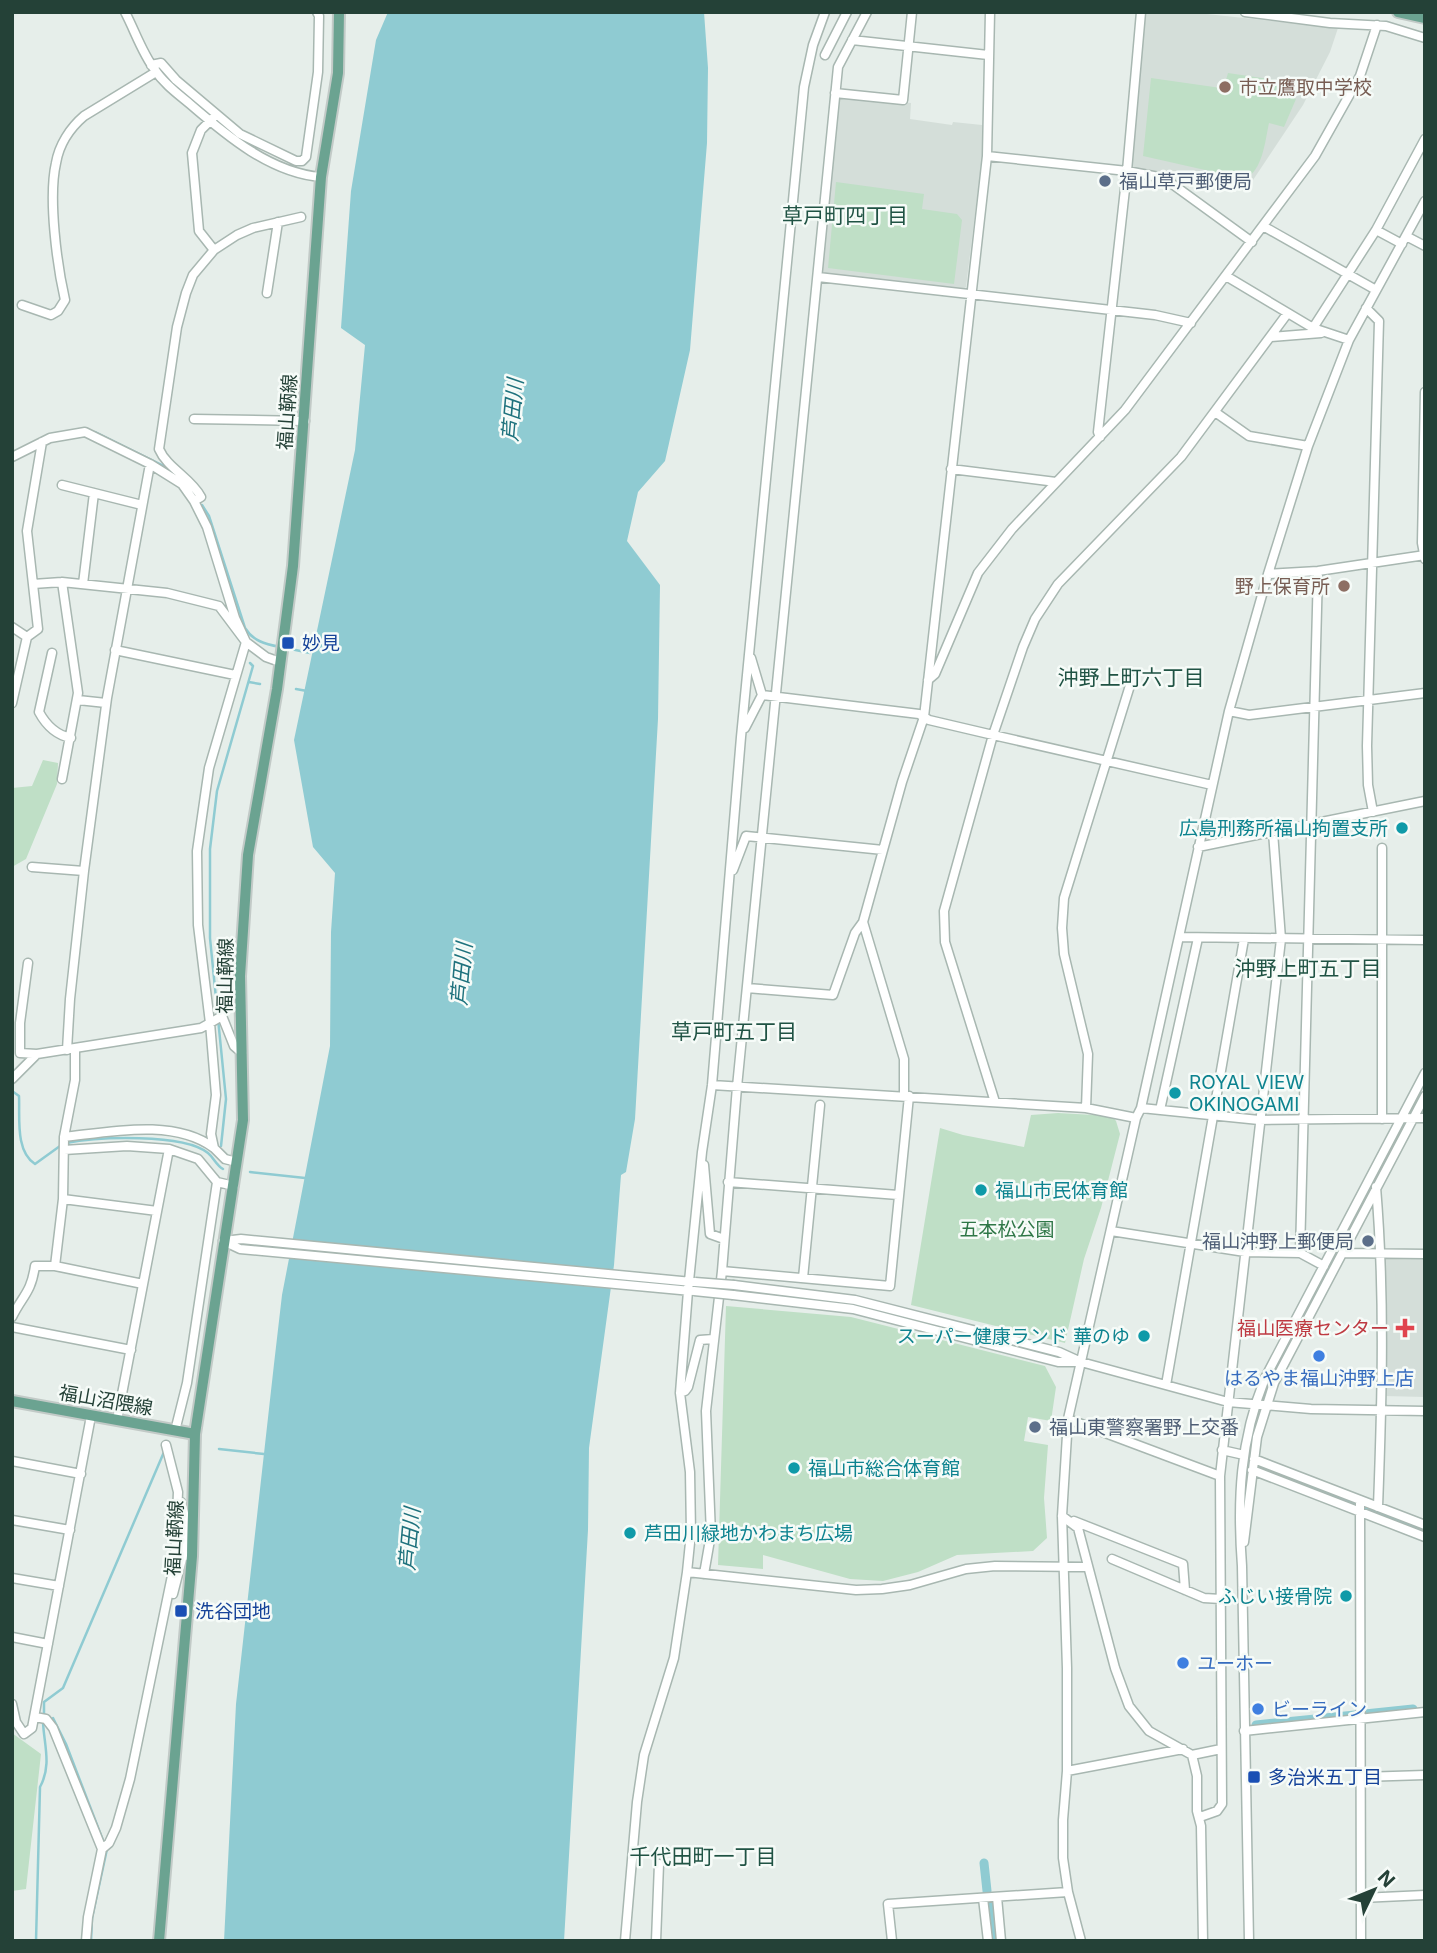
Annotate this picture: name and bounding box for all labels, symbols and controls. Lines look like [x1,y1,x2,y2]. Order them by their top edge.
place label: 市立鷹取中学校 [1239,76,1372,99]
marker: 市立鷹取中学校 [1217,79,1233,95]
place label: 福山草戸郵便局 [1119,170,1252,193]
marker: 福山草戸郵便局 [1097,173,1113,189]
district label: 草戸町四丁目 [782,203,908,228]
street label: 福山鞆線 [273,373,302,451]
water label: 芦田川 [497,375,528,442]
place label: 野上保育所 [1235,575,1330,598]
marker: 野上保育所 [1336,578,1352,594]
place label: 妙見 [302,632,340,655]
marker: 妙見 [280,635,296,651]
district label: 沖野上町六丁目 [1058,665,1205,690]
place label: 広島刑務所福山拘置支所 [1179,817,1388,840]
marker: 広島刑務所福山拘置支所 [1394,820,1410,836]
street label: 福山鞆線 [213,938,238,1014]
water label: 芦田川 [446,939,477,1006]
district label: 沖野上町五丁目 [1235,956,1382,981]
district label: 草戸町五丁目 [671,1019,797,1044]
place label: ROYAL VIEW OKINOGAMI [1189,1071,1304,1116]
marker: ROYAL VIEW OKINOGAMI [1167,1085,1183,1101]
place label: 福山市民体育館 [995,1179,1128,1202]
marker: 福山市民体育館 [973,1182,989,1198]
park label: 五本松公園 [959,1218,1055,1241]
place label: 福山沖野上郵便局 [1202,1230,1354,1253]
marker: 福山沖野上郵便局 [1360,1233,1376,1249]
place label: 福山医療センター [1237,1317,1389,1340]
marker: 福山医療センター [1395,1318,1415,1338]
place label: スーパー健康ランド 華のゆ [897,1325,1130,1348]
marker: スーパー健康ランド 華のゆ [1136,1328,1152,1344]
marker: はるやま福山沖野上店 [1311,1348,1327,1364]
place label: はるやま福山沖野上店 [1224,1367,1414,1390]
street label: 福山沼隈線 [57,1381,155,1420]
place label: 福山東警察署野上交番 [1049,1416,1239,1439]
marker: 福山東警察署野上交番 [1027,1419,1043,1435]
place label: 福山市総合体育館 [808,1457,960,1480]
marker: 福山市総合体育館 [786,1460,802,1476]
street label: 福山鞆線 [161,1499,188,1577]
water label: 芦田川 [394,1504,425,1571]
place label: 芦田川緑地かわまち広場 [644,1522,853,1545]
marker: 芦田川緑地かわまち広場 [622,1525,638,1541]
place label: ふじい接骨院 [1218,1585,1332,1608]
marker: ふじい接骨院 [1338,1588,1354,1604]
place label: 洗谷団地 [195,1600,271,1623]
marker: 洗谷団地 [173,1603,189,1619]
place label: ユーホー [1197,1652,1273,1675]
marker: ユーホー [1175,1655,1191,1671]
place label: ビーライン [1272,1698,1367,1721]
marker: ビーライン [1250,1701,1266,1717]
place label: 多治米五丁目 [1268,1766,1382,1789]
marker: 多治米五丁目 [1246,1769,1262,1785]
district label: 千代田町一丁目 [630,1844,777,1869]
north arrow [1339,1855,1409,1925]
text: N [1373,1866,1399,1892]

